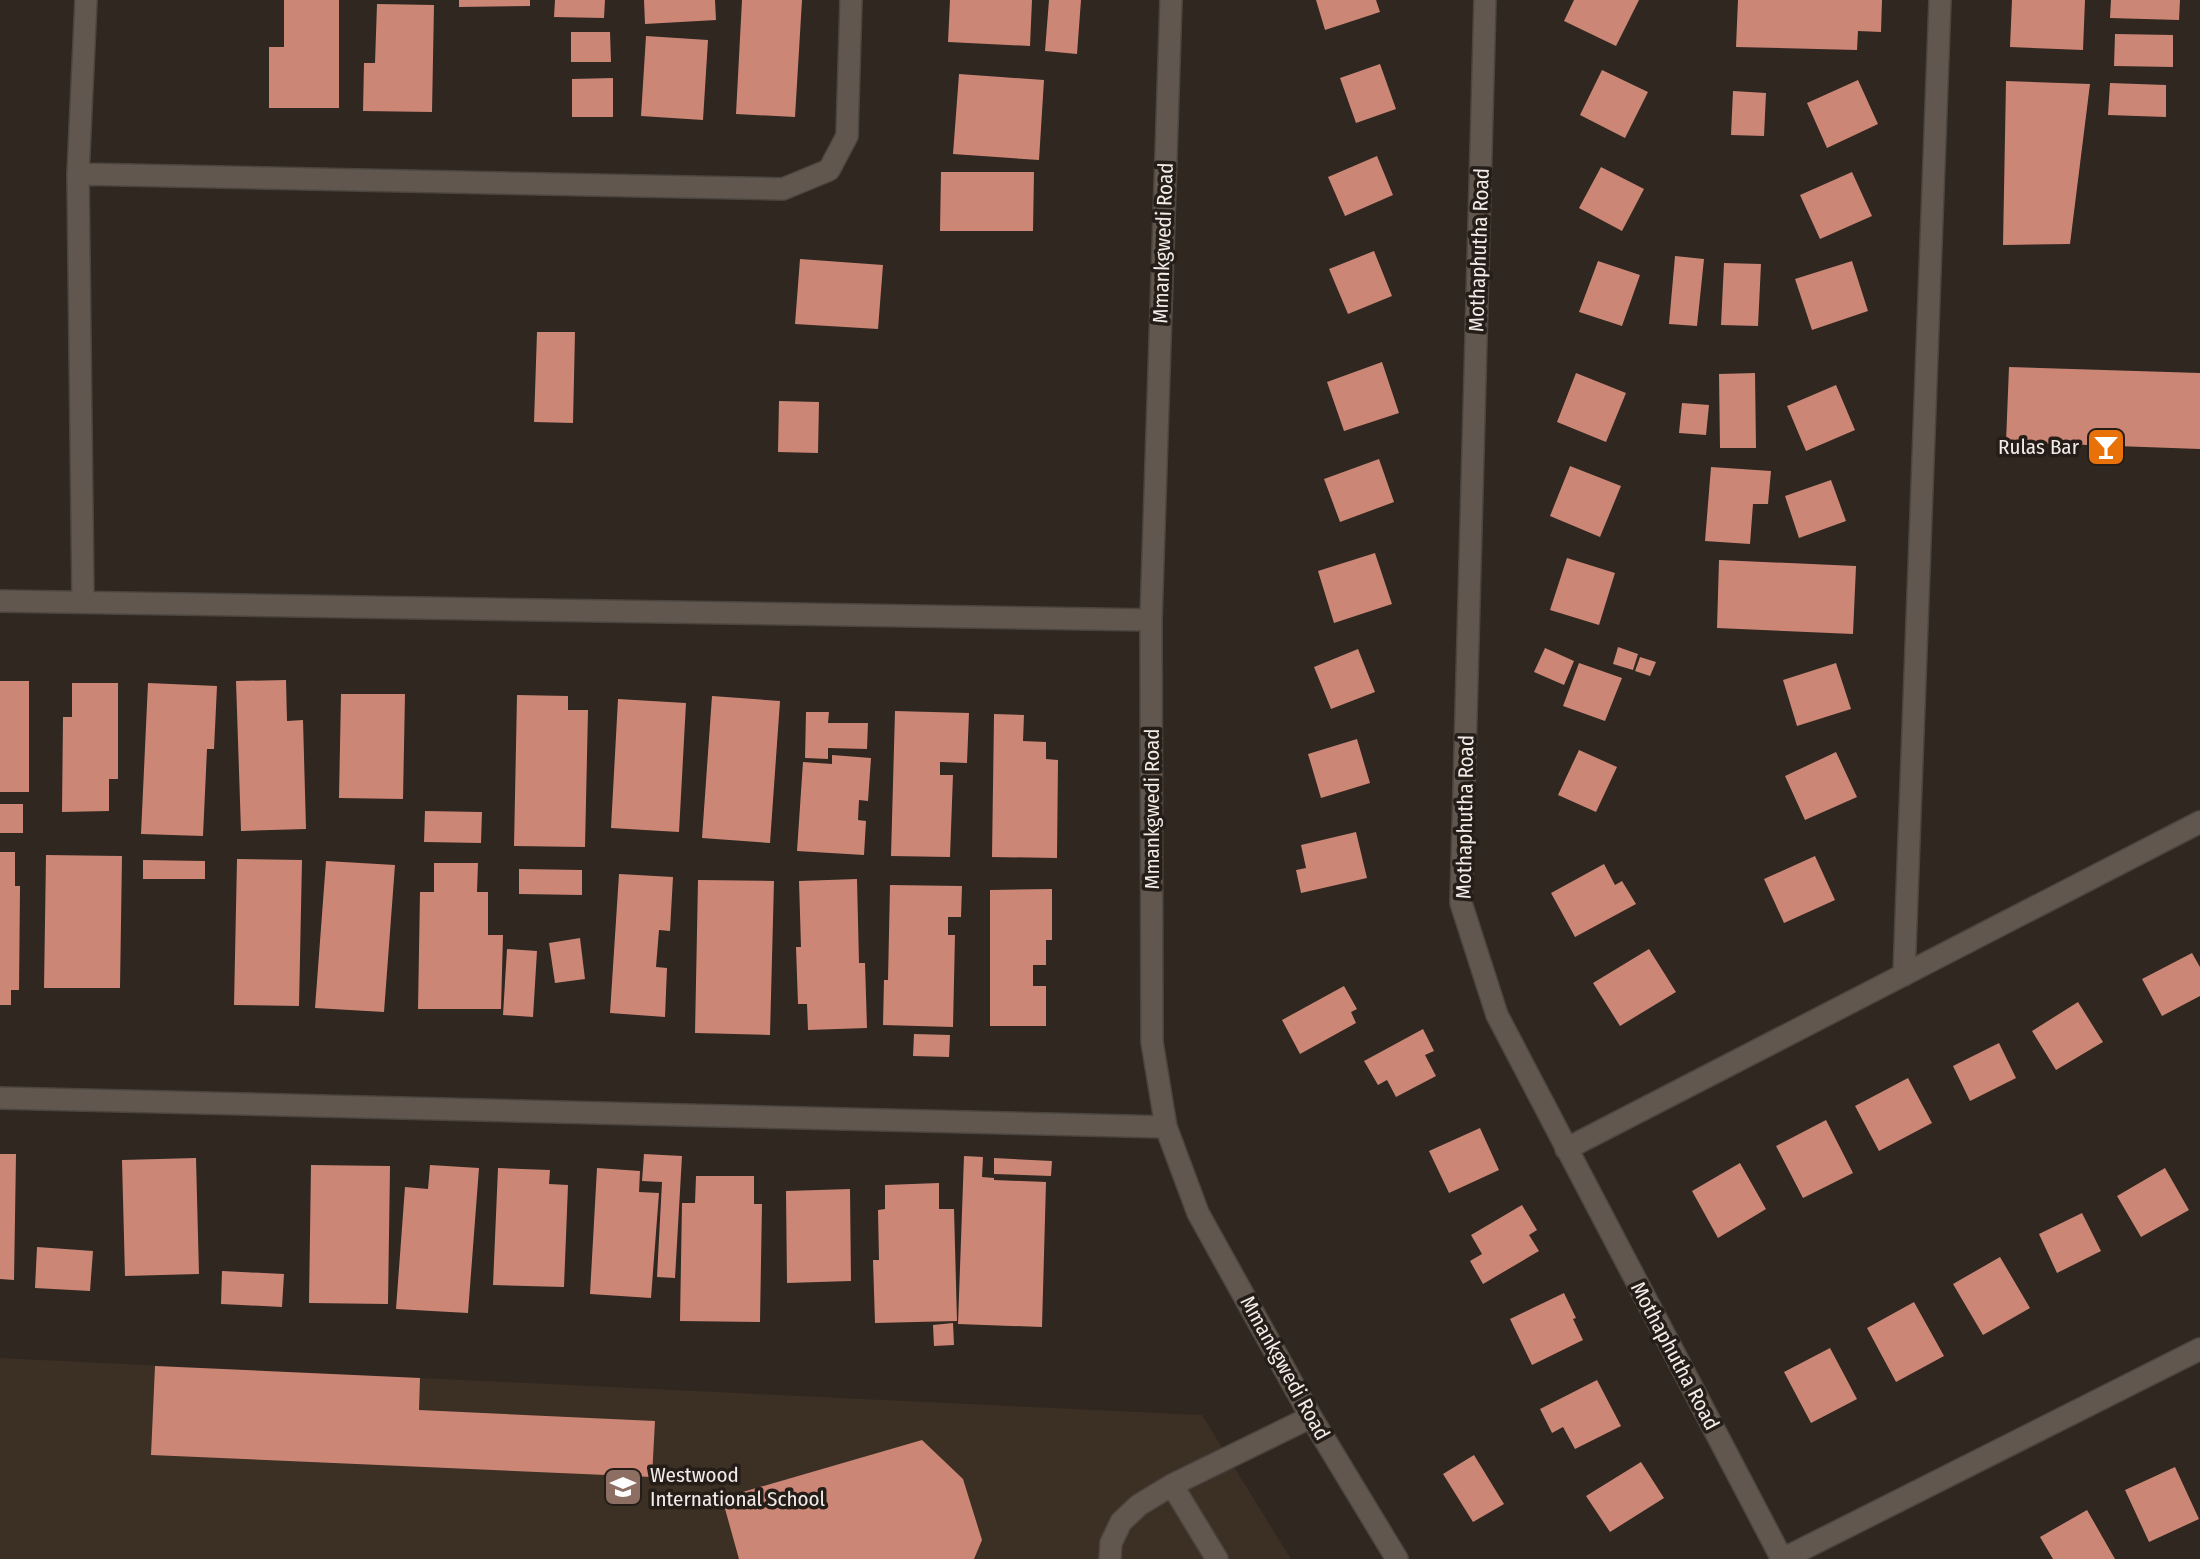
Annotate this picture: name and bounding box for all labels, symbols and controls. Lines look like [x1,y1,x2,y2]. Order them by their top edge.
street label: Mmankgwedi Road [1147,162,1179,324]
street label: Mothaphutha Road [1463,168,1495,332]
bar icon: Rulas Bar [2085,426,2127,468]
place label: Rulas Bar [1998,434,2080,460]
street label: Mmankgwedi Road [1139,728,1165,890]
street label: Mothaphutha Road [1451,735,1479,899]
street label: Mothaphutha Road [1625,1277,1725,1435]
street label: Mmankgwedi Road [1235,1291,1335,1445]
place label: Westwood International School [650,1462,826,1512]
school or university icon: Westwood International School [602,1466,644,1508]

